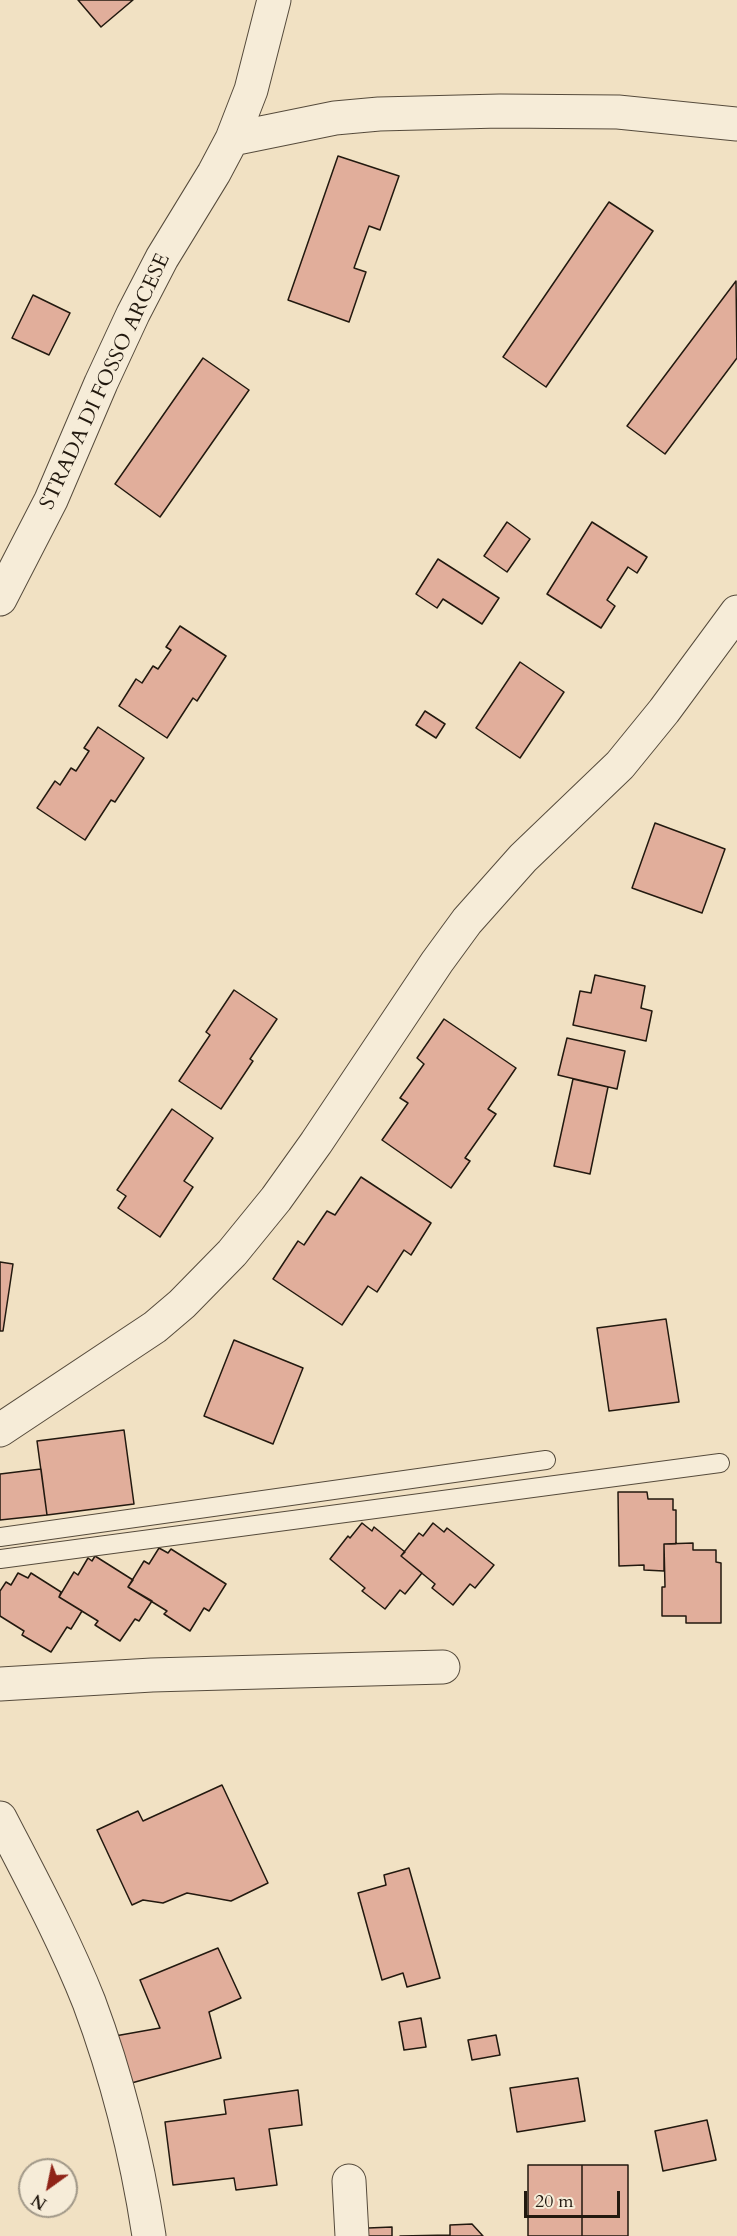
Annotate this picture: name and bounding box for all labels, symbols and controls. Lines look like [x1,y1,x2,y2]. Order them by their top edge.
street label: STRADA DI FOSSO ARCESE [35,250,177,514]
north arrow [18,2158,78,2218]
scale bar [527,2179,623,2217]
text: N [27,2188,51,2214]
text: 20 m [535,2189,574,2214]

